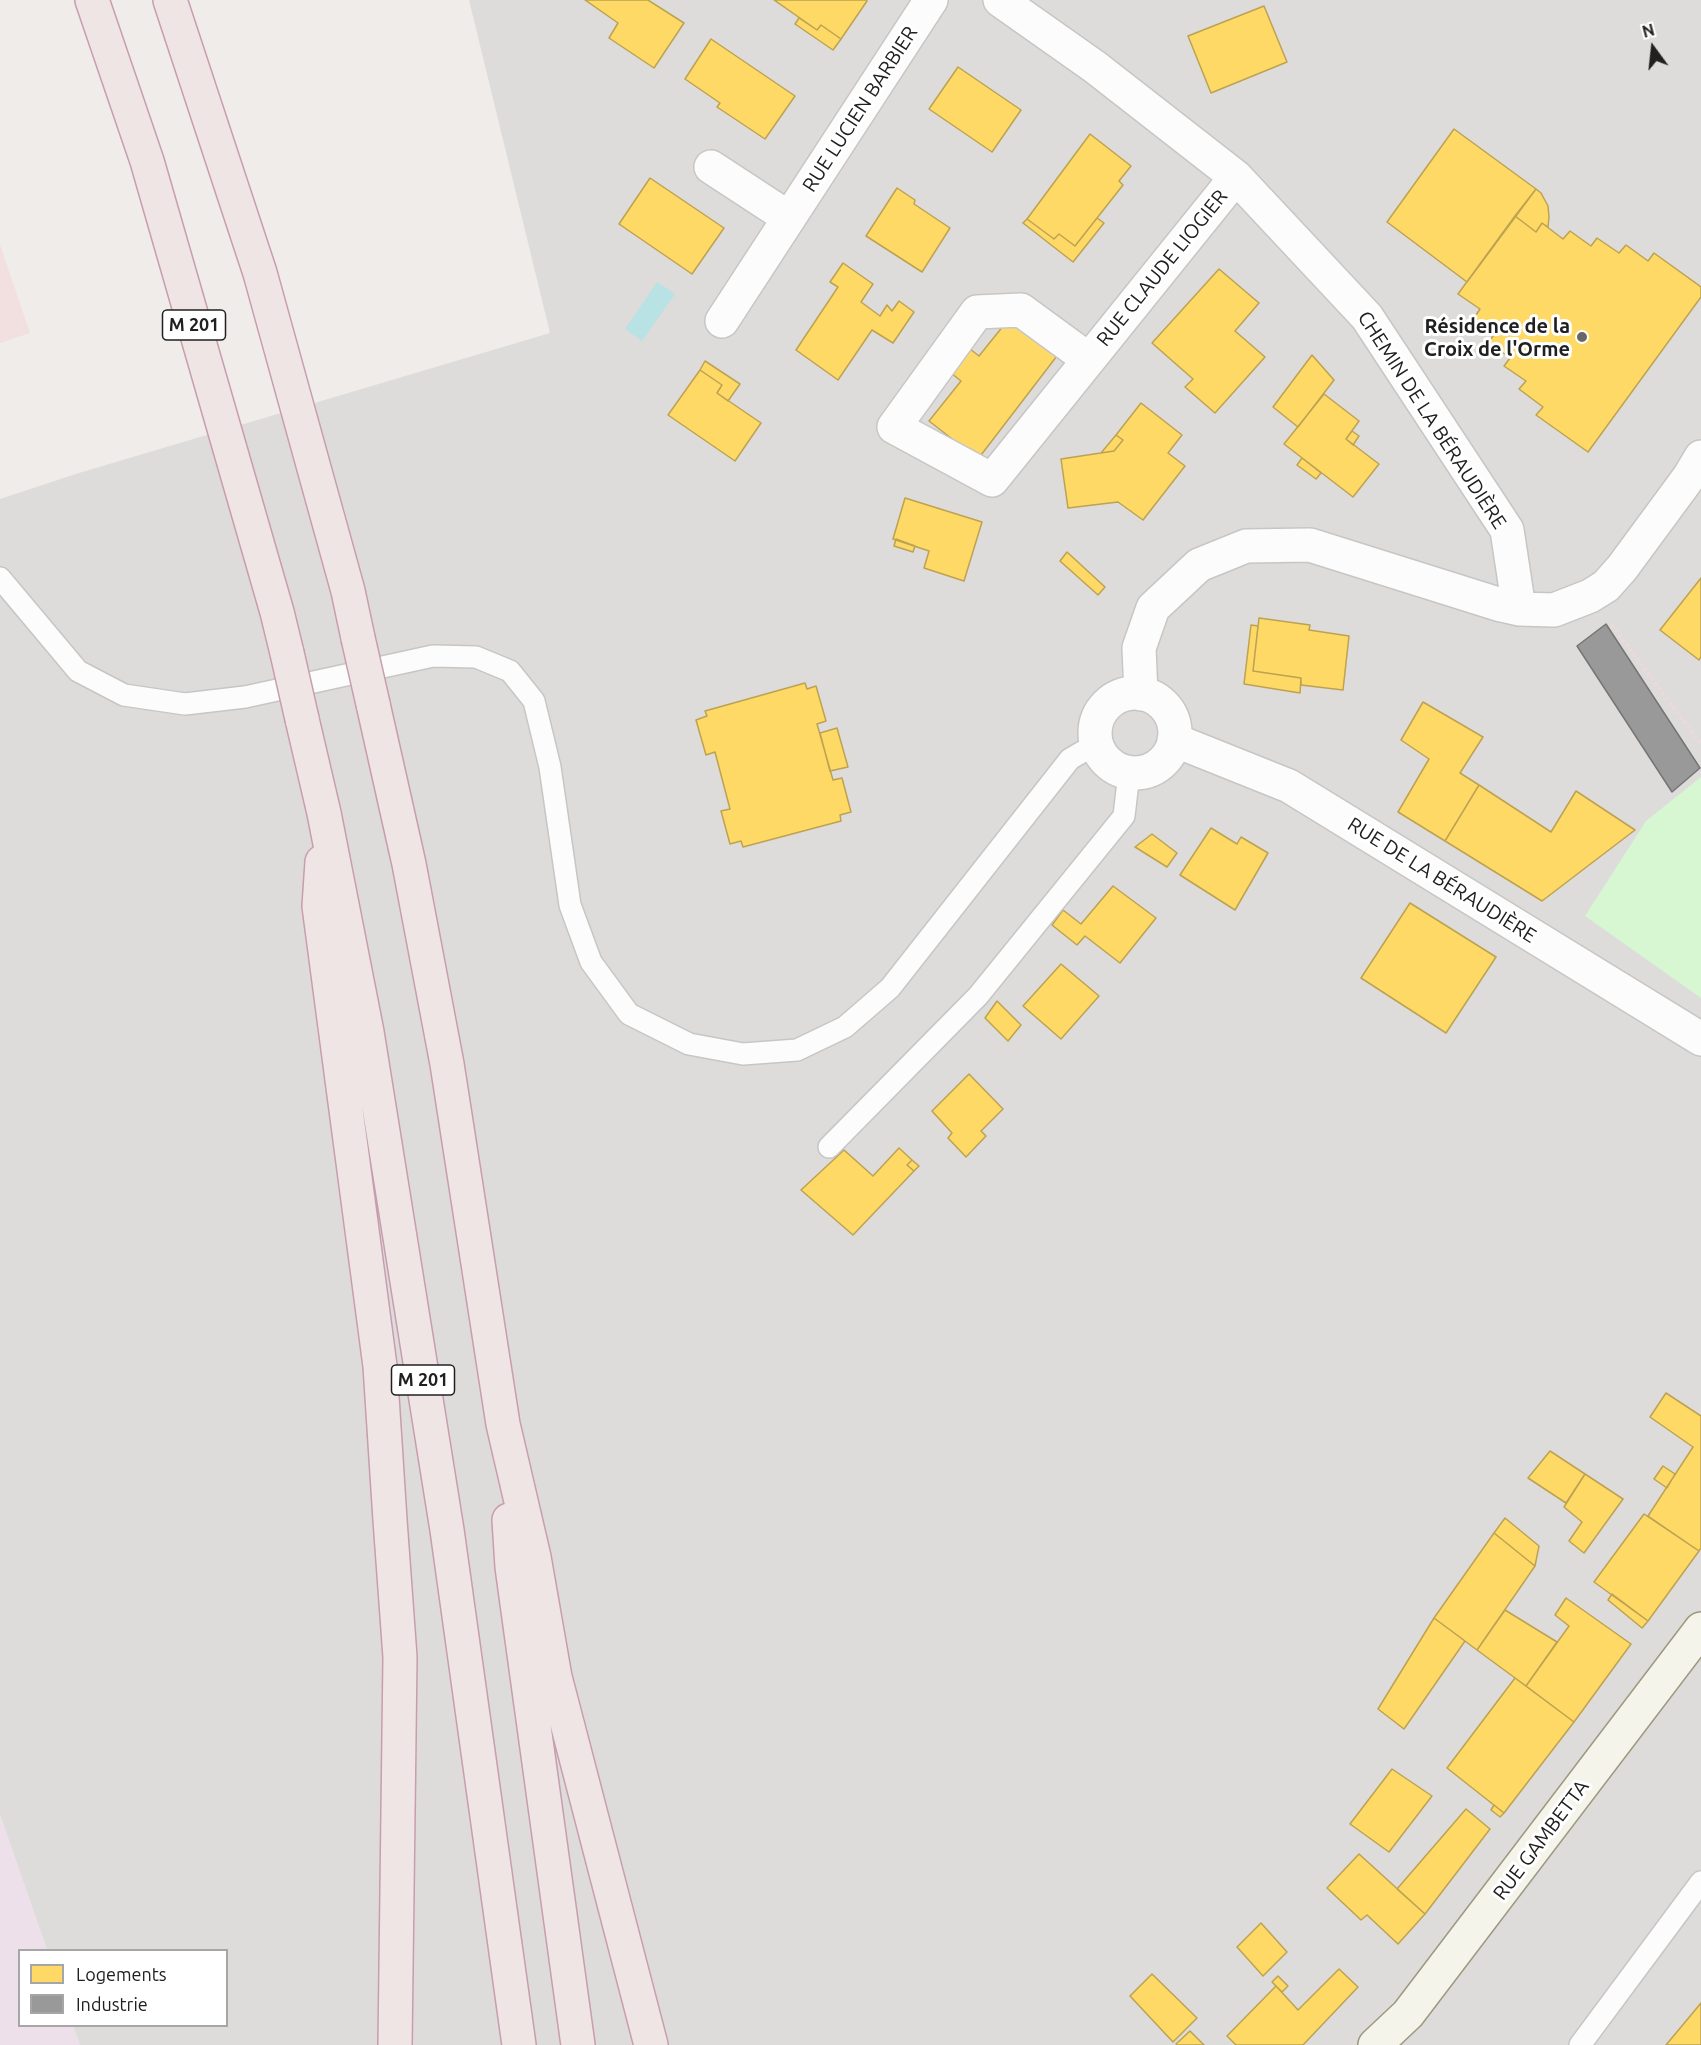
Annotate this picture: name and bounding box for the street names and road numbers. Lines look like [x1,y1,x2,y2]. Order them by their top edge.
street label: RUE LUCIEN BARBIER [797,22,923,196]
street label: RUE CLAUDE LIOGIER [1092,185,1232,351]
street label: CHEMIN DE LA BÉRAUDIÈRE [1353,307,1511,533]
road number: M 201 [162,310,226,340]
street label: RUE DE LA BÉRAUDIÈRE [1343,812,1541,948]
road number: M 201 [392,1365,454,1395]
street label: RUE GAMBETTA [1488,1775,1594,1905]

